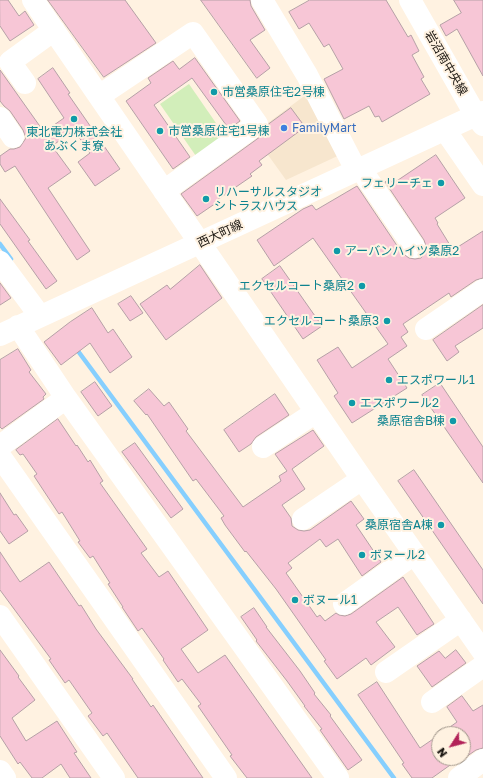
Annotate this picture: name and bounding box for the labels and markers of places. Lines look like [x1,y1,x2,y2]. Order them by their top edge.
place label: 市営桑原住宅2号棟 [222,85,325,99]
marker: 市営桑原住宅2号棟 [209,87,219,97]
marker: 東北電力株式会社 あぶくま寮 [69,114,79,124]
place label: FamilyMart [292,121,357,135]
marker: FamilyMart [279,123,289,133]
place label: 市営桑原住宅1号棟 [168,124,270,138]
place label: 東北電力株式会社 あぶくま寮 [26,125,122,153]
marker: 市営桑原住宅1号棟 [155,126,165,136]
place label: フェリーチェ [361,176,433,190]
marker: フェリーチェ [436,178,446,188]
place label: リハーサルスタジオ シトラスハウス [214,185,322,213]
marker: リハーサルスタジオ シトラスハウス [201,194,211,204]
place label: アーバンハイツ桑原2 [345,244,459,258]
marker: アーバンハイツ桑原2 [332,246,342,256]
place label: エクセルコート桑原2 [239,279,354,293]
marker: エクセルコート桑原2 [357,281,367,291]
place label: エクセルコート桑原3 [264,314,379,328]
marker: エクセルコート桑原3 [382,316,392,326]
place label: エスポワール1 [397,373,475,387]
marker: エスポワール1 [384,375,394,385]
place label: エスポワール2 [360,396,439,410]
marker: エスポワール2 [347,398,357,408]
place label: 桑原宿舎B棟 [377,414,445,428]
marker: 桑原宿舎B棟 [448,416,458,426]
place label: 桑原宿舎A棟 [365,518,433,532]
marker: 桑原宿舎A棟 [436,520,446,530]
place label: ボヌール2 [370,548,425,562]
marker: ボヌール2 [357,550,367,560]
place label: ボヌール1 [303,593,357,607]
marker: ボヌール1 [290,595,300,605]

